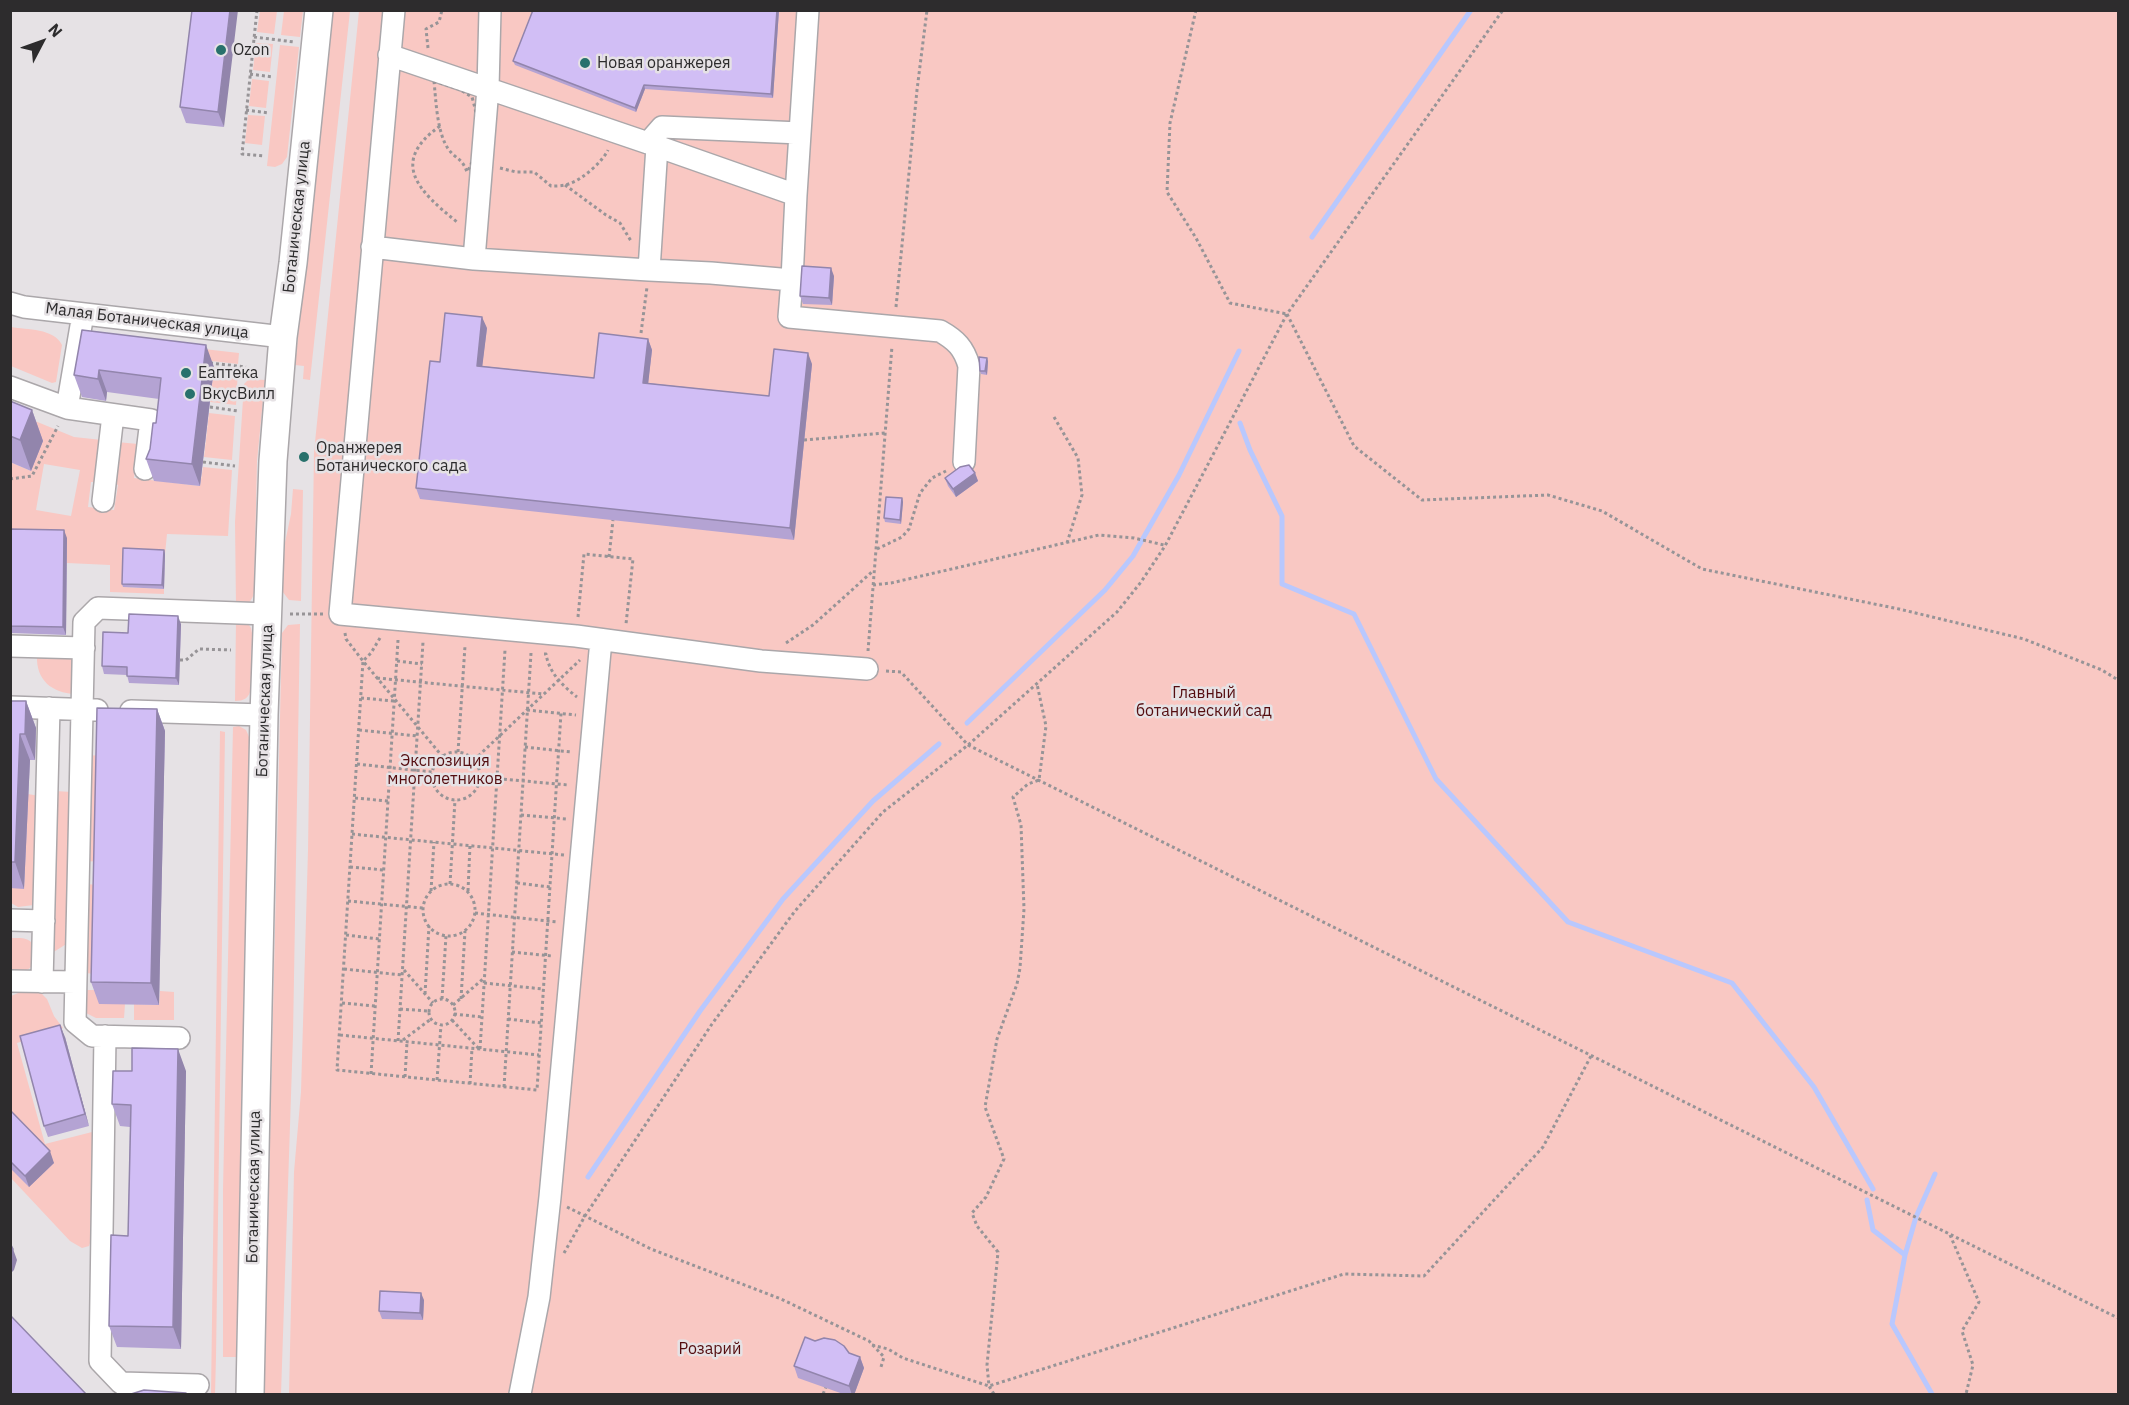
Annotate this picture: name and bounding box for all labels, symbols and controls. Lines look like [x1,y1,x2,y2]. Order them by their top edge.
north arrow [12,12,72,72]
text: N [44,19,67,41]
place label: Ozon [233,40,270,60]
marker: Ozon [214,43,228,57]
place label: Новая оранжерея [597,53,731,73]
marker: Новая оранжерея [578,56,592,70]
street label: Ботаническая улица [279,140,315,294]
street label: Малая Ботаническая улица [44,299,250,343]
place label: Еаптека [198,363,258,383]
marker: Еаптека [179,366,193,380]
place label: ВкусВилл [202,384,275,404]
marker: ВкусВилл [183,387,197,401]
place label: Оранжерея Ботанического сада [316,438,467,476]
marker: Оранжерея Ботанического сада [297,450,311,464]
street label: Ботаническая улица [253,624,277,778]
park label: Главный ботанический сад [1136,683,1272,721]
park label: Экспозиция многолетников [387,751,503,789]
street label: Ботаническая улица [243,1110,265,1264]
park label: Розарий [679,1339,741,1359]

